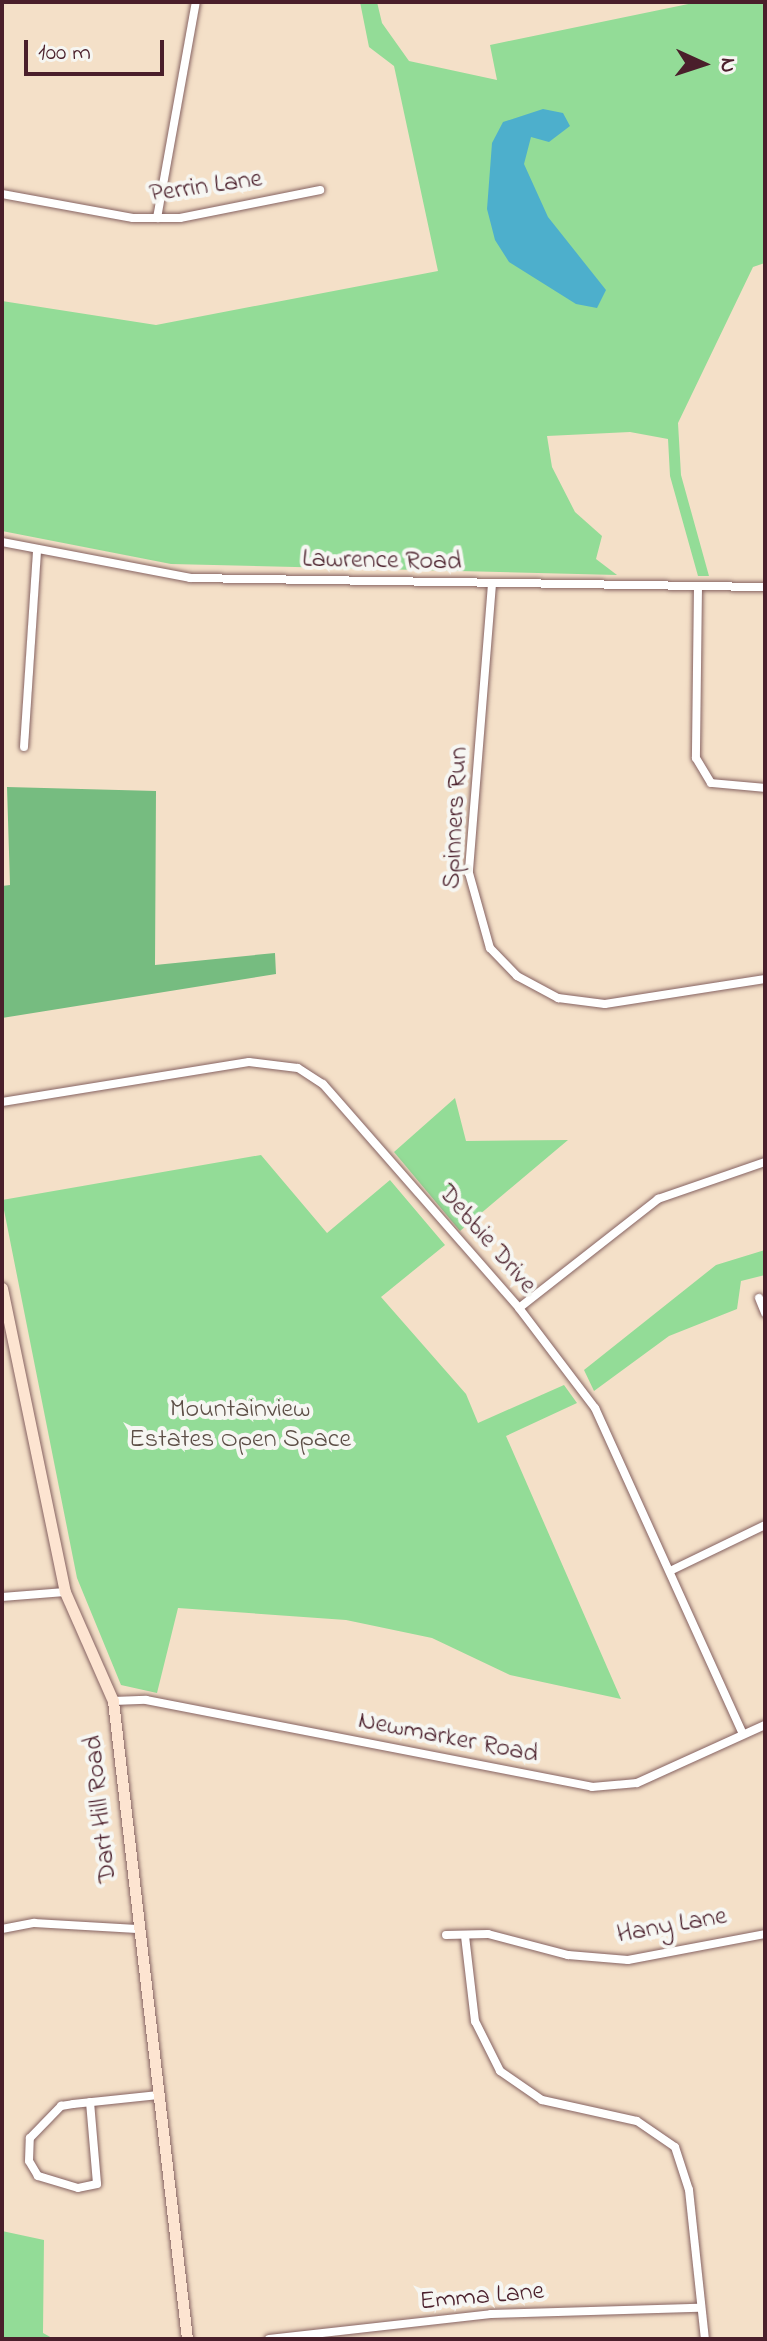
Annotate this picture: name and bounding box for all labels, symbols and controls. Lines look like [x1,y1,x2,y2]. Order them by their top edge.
scale bar [28,24,168,74]
north arrow [663,24,743,104]
text: 100 m [38,36,91,71]
text: N [711,57,743,74]
street label: Perrin Lane [148,165,264,211]
street label: Lawrence Road [302,545,462,579]
street label: Spinners Run [438,746,476,890]
street label: Debbie Drive [430,1179,542,1301]
park label: Mountainview Estates Open Space [129,1395,351,1456]
street label: Newmarker Road [355,1706,541,1772]
street label: Dart Hill Road [79,1734,125,1884]
street label: Hany Lane [615,1902,729,1952]
street label: Emma Lane [418,2277,546,2319]

